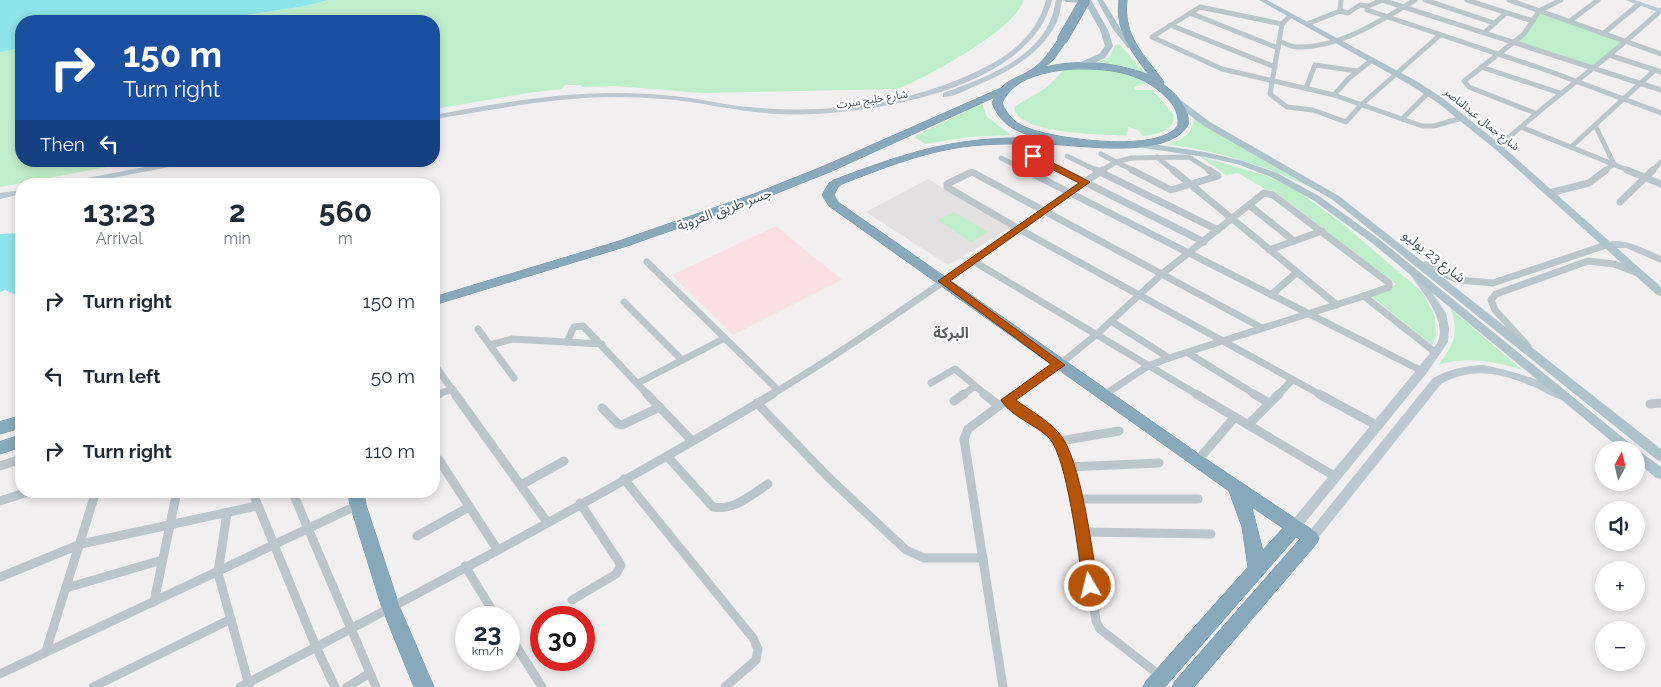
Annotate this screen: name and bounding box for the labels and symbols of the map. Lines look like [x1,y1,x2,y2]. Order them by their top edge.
street label: شارع جمال عبدالناصر [1440,85,1522,155]
street label: شارع خليج سرت [836,87,909,113]
pin [1012,135,1054,177]
street label: جسر طريق العروبة [674,184,774,235]
street label: شارع 23 يوليو [1397,226,1469,288]
district label: البركة [933,324,969,342]
north arrow [1595,441,1645,491]
position arrow [1063,559,1115,611]
speed limit sign: 30 [530,606,595,671]

